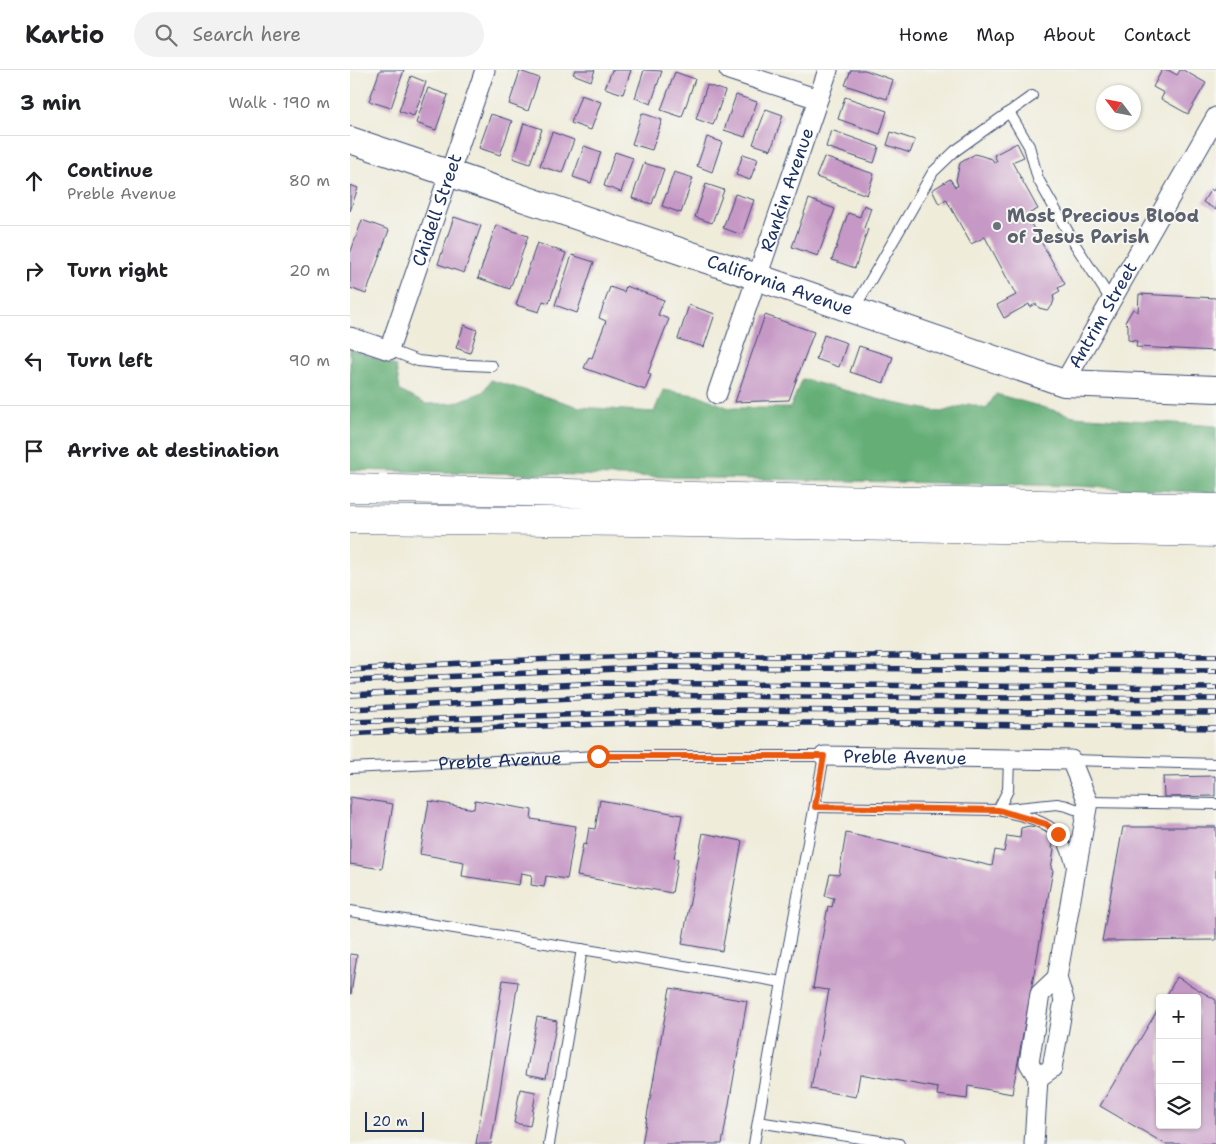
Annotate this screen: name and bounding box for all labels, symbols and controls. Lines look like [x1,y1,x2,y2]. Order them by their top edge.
search box [134,12,484,57]
text: Kartio [25,19,104,51]
icon: search [152,21,180,49]
text: Search here [192,22,301,47]
text: Home [899,23,948,47]
text: Map [976,23,1015,47]
text: About [1043,23,1096,47]
text: Contact [1124,23,1191,47]
north arrow [1096,85,1141,130]
text: 3 min [20,89,81,117]
text: Walk · 190 m [228,92,330,113]
street label: Rankin Avenue [755,124,819,255]
street label: Chidell Street [406,150,467,270]
text: Continue [67,158,153,183]
icon: ahead [20,167,48,195]
text: 80 m [289,170,330,191]
text: Preble Avenue [67,183,177,204]
place label: Most Precious Blood of Jesus Parish [1007,204,1199,249]
marker: Most Precious Blood of Jesus Parish [991,220,1003,232]
street label: California Avenue [704,249,857,321]
icon: right [20,257,48,285]
text: Turn right [67,258,168,283]
street label: Antrim Street [1063,258,1143,373]
text: 20 m [289,260,330,281]
icon: left [20,347,48,375]
text: Turn left [67,348,153,373]
text: 90 m [289,350,330,371]
icon: arrive [20,437,48,465]
text: Arrive at destination [67,438,279,463]
street label: Preble Avenue [843,744,967,770]
route start [587,745,610,768]
street label: Preble Avenue [438,746,562,776]
route end [1047,823,1070,846]
map controls [1156,994,1201,1129]
button: + [1156,994,1201,1039]
button: − [1156,1039,1201,1084]
button: layers [1156,1084,1201,1129]
scale bar [365,1109,424,1132]
text: 20 m [372,1112,408,1130]

